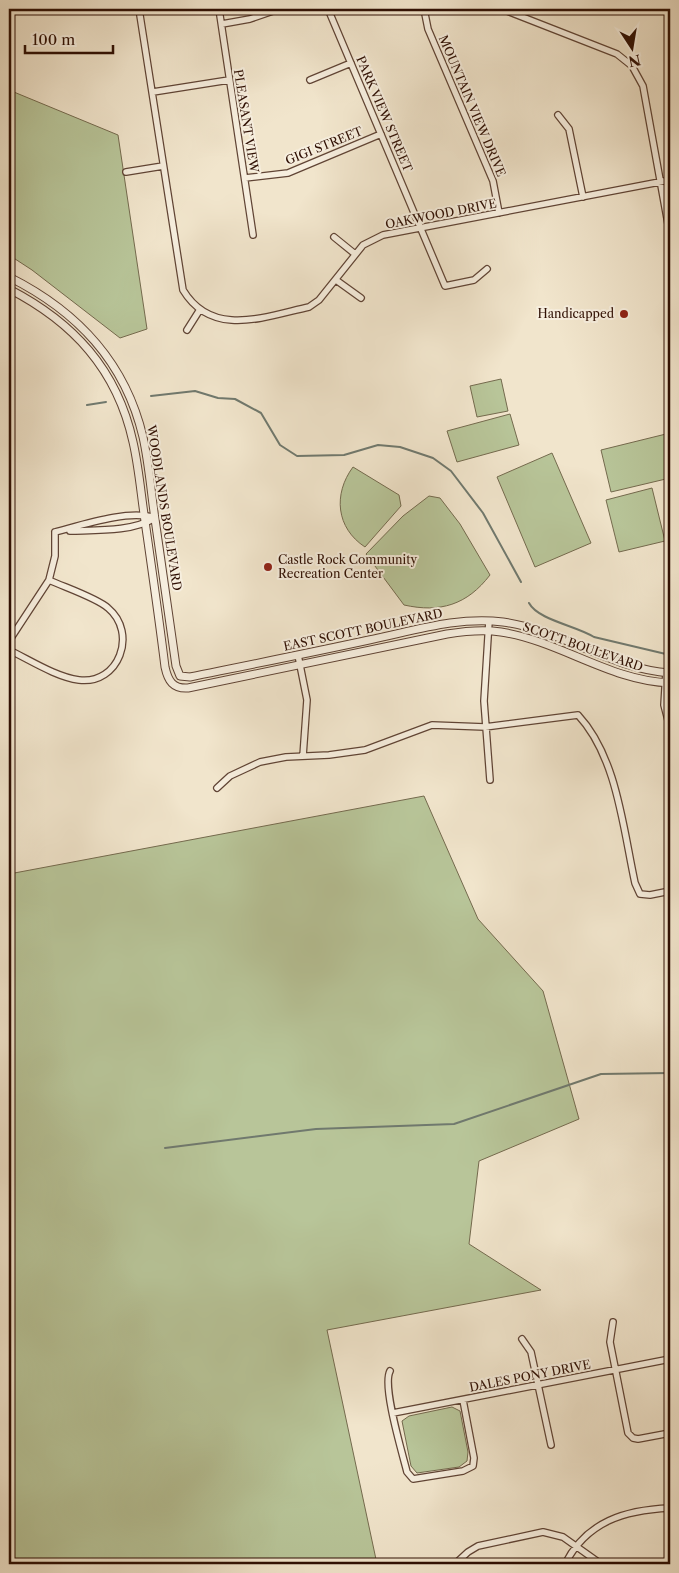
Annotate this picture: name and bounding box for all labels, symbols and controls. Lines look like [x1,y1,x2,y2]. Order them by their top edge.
scale bar [25,22,112,54]
north arrow [606,22,656,72]
text: 100 m [32,30,75,49]
street label: MOUNTAIN VIEW DRIVE [436,33,509,179]
text: N [627,51,643,71]
street label: PARK VIEW STREET [353,54,416,174]
street label: PLEASANT VIEW [231,68,262,175]
street label: GIGI STREET [283,123,365,168]
street label: OAKWOOD DRIVE [384,195,498,232]
place label: Handicapped [538,306,615,321]
marker: Handicapped [618,308,630,320]
street label: WOODLANDS BOULEVARD [144,423,185,592]
place label: Castle Rock Community Recreation Center [278,552,417,581]
marker: Castle Rock Community Recreation Center [262,561,274,573]
street label: EAST SCOTT BOULEVARD [282,605,444,654]
street label: SCOTT BOULEVARD [521,619,645,674]
street label: DALES PONY DRIVE [468,1356,592,1395]

